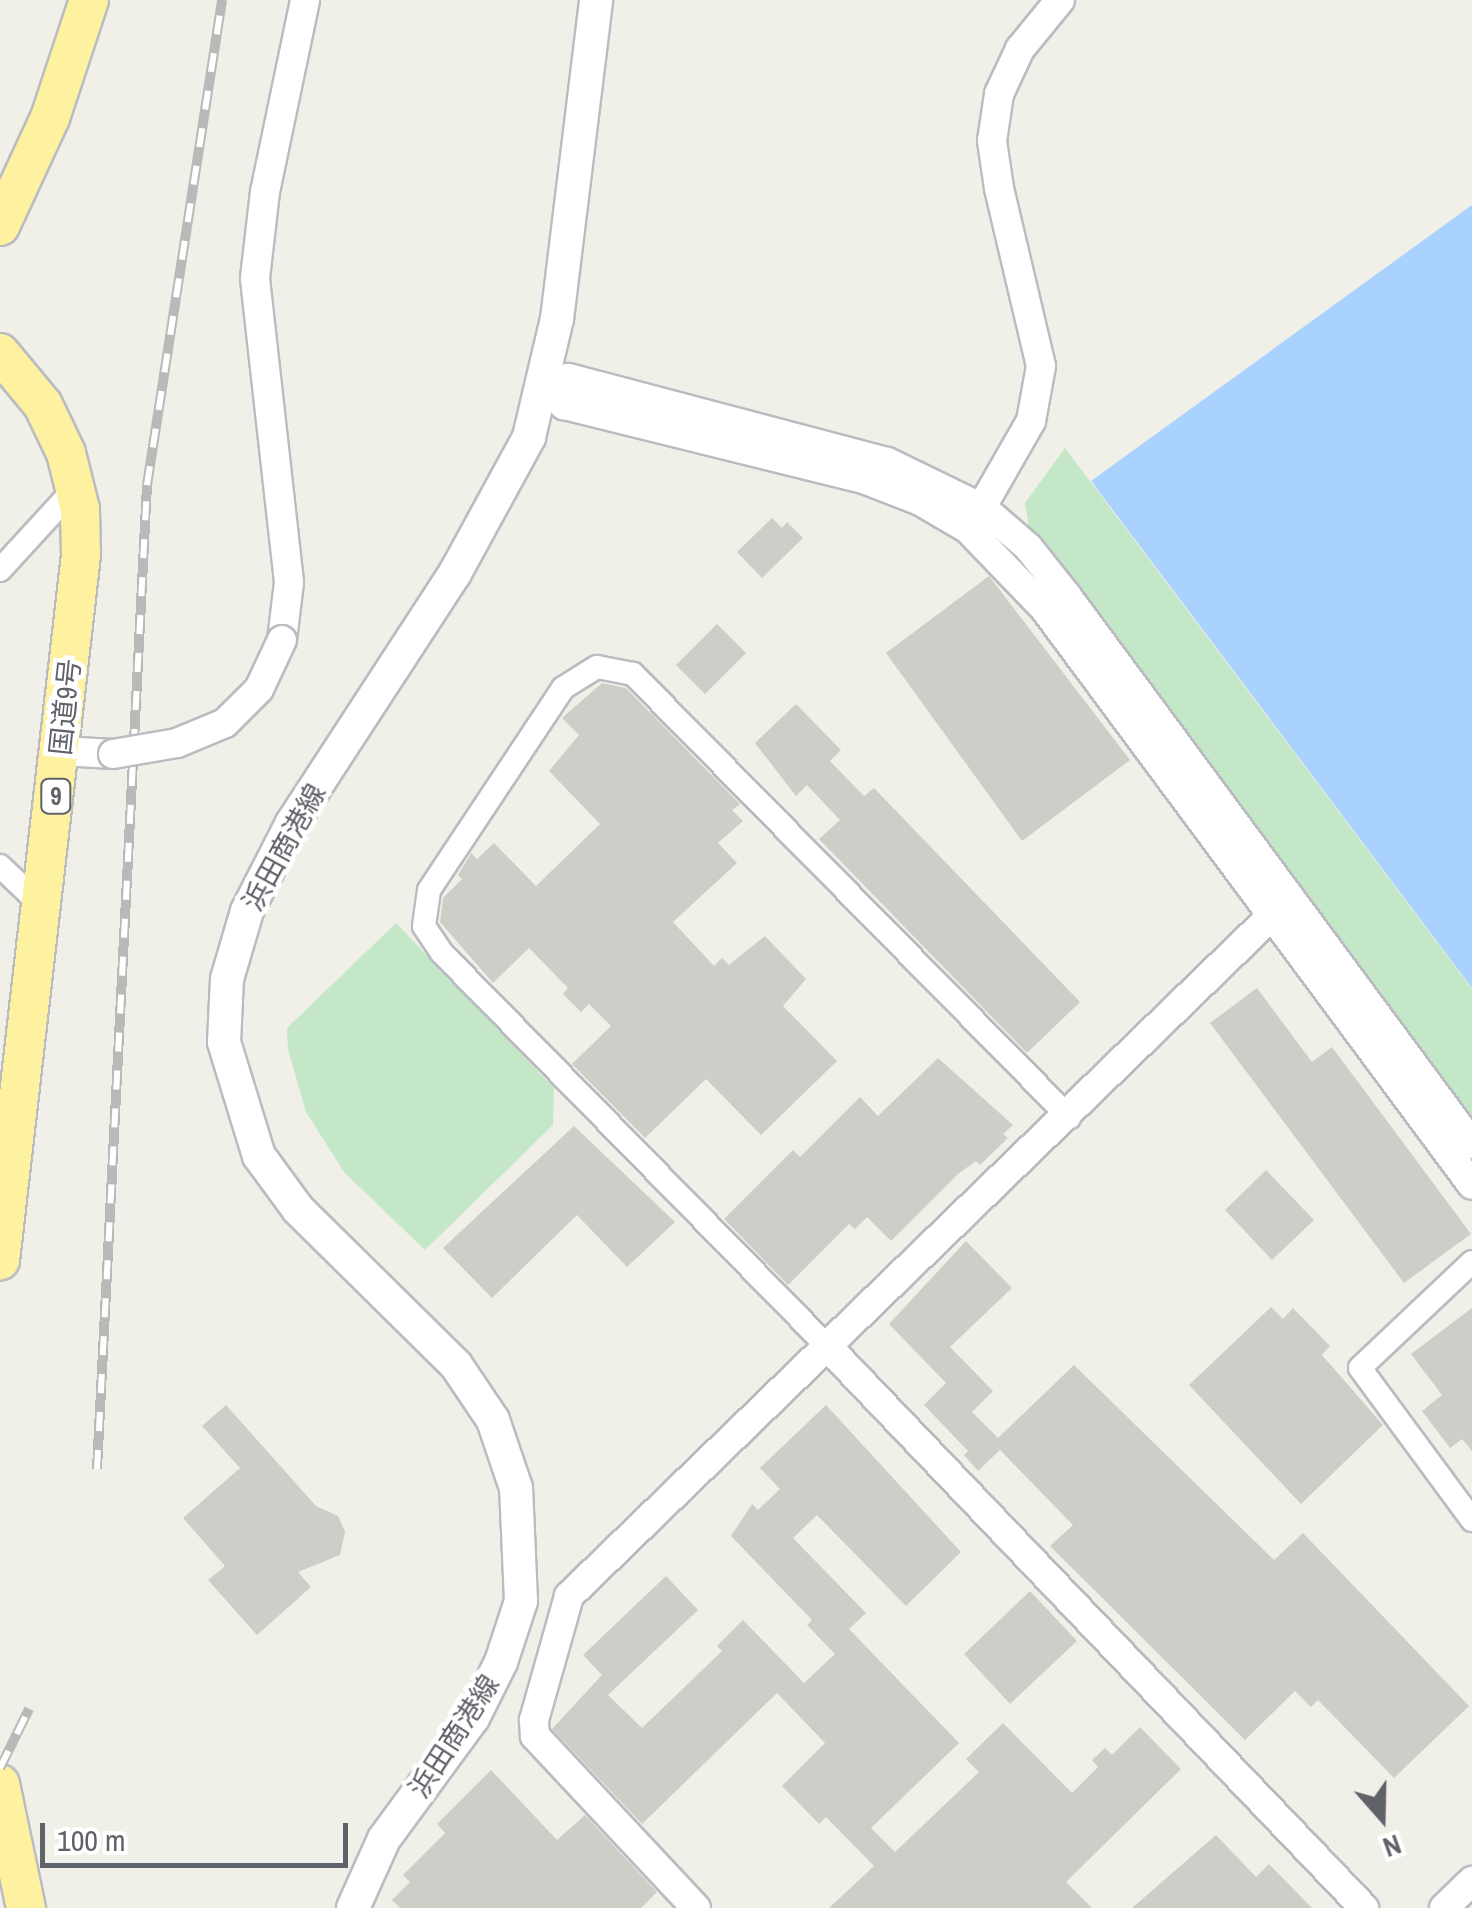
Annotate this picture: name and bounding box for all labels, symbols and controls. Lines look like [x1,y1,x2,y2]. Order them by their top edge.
street label: 国道9号 [43,657,87,757]
road number: 9 [38,776,74,816]
street label: 浜田商港線 [235,778,333,916]
street label: 浜田商港線 [402,1668,506,1804]
north arrow [1332,1768,1432,1868]
scale bar [45,1803,352,1865]
text: 100 m [57,1820,125,1860]
text: N [1378,1825,1407,1867]

